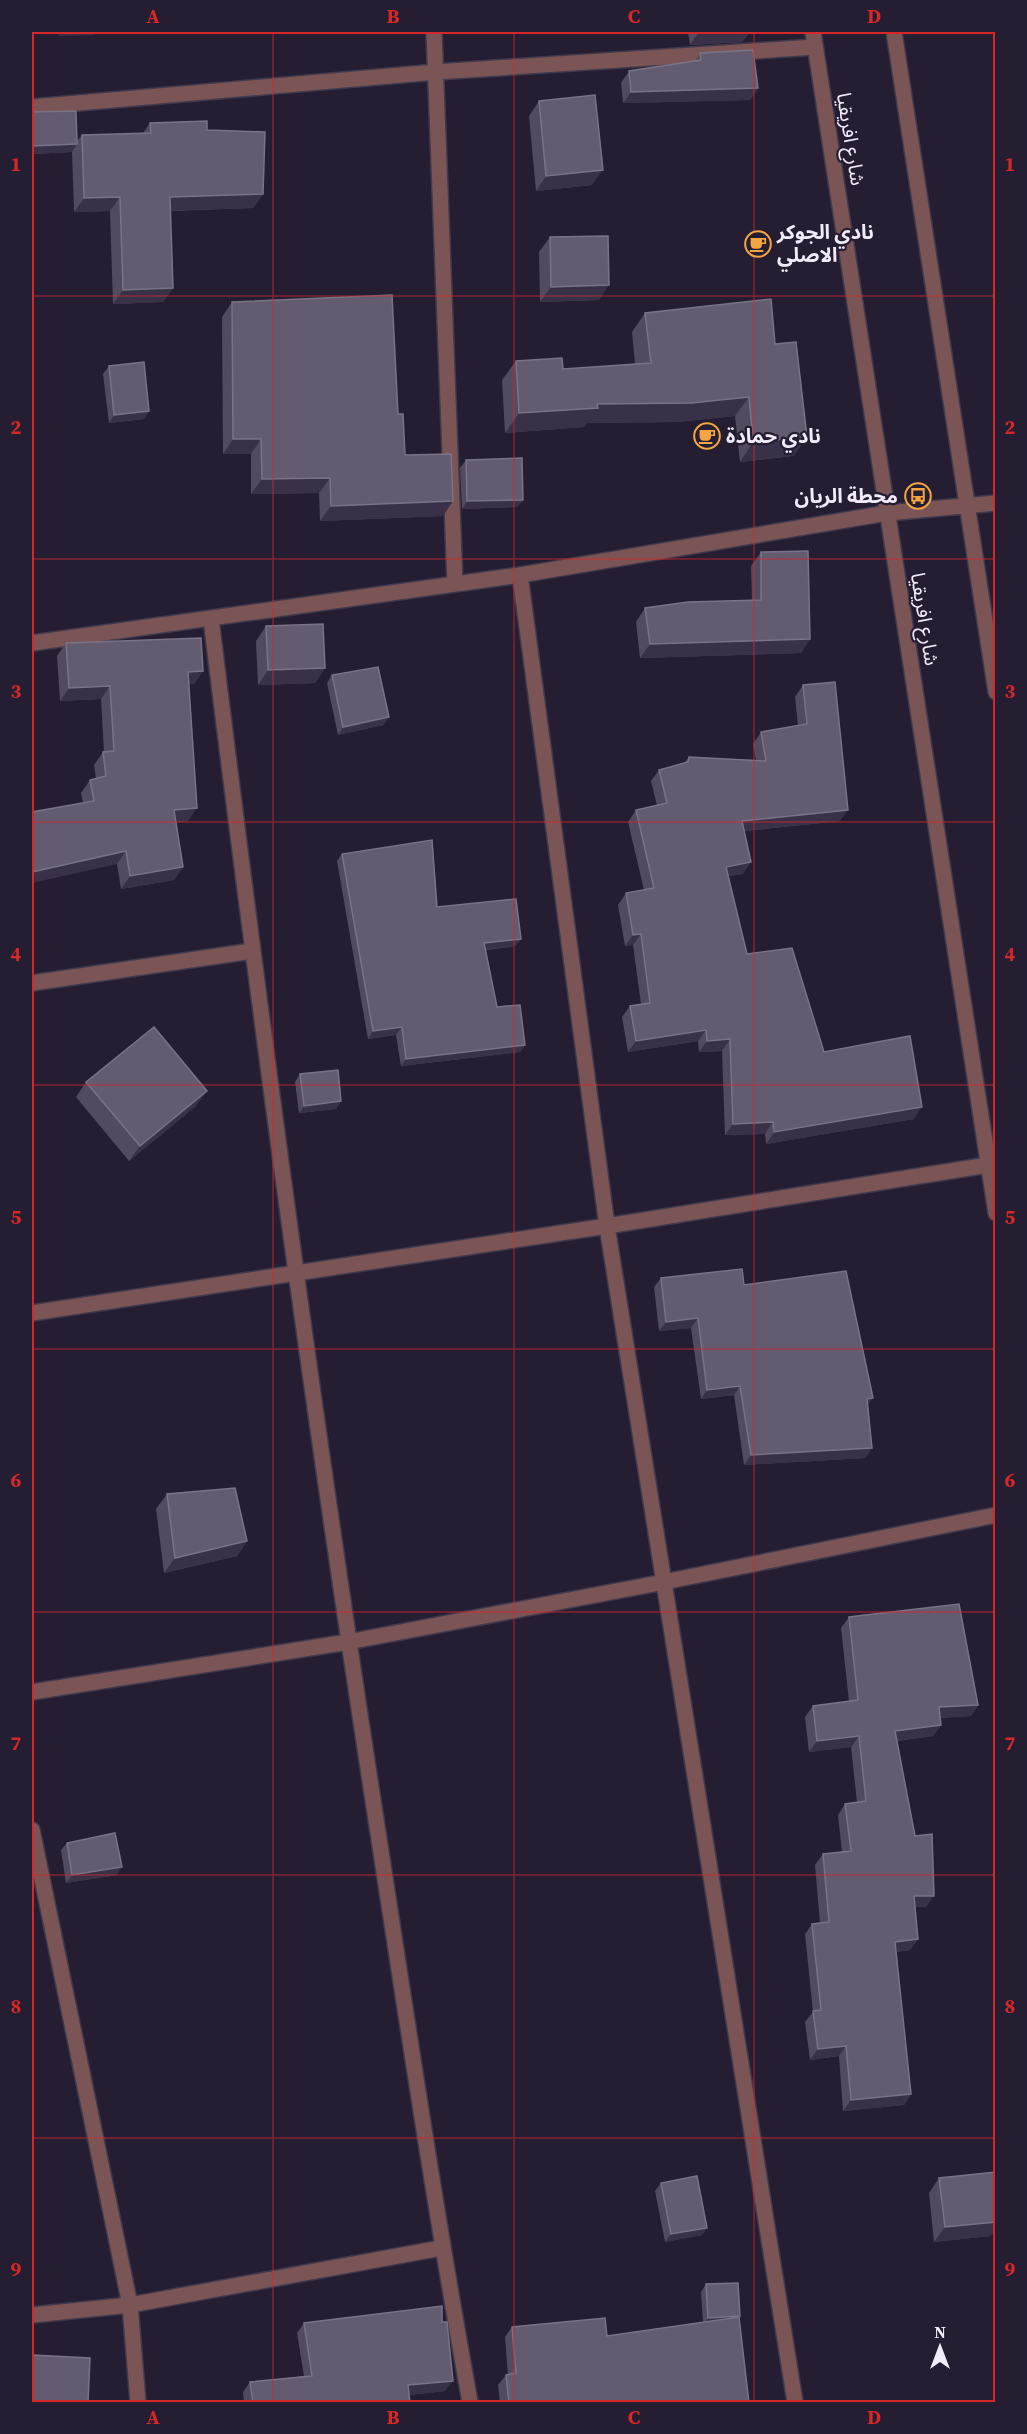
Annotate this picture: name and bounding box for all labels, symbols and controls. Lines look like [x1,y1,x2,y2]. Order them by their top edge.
text: A [146,2,160,30]
text: B [386,2,400,30]
text: C [628,2,640,30]
text: D [867,2,881,30]
street label: شارع افريقيا [829,90,872,188]
text: 1 [11,150,21,178]
text: 1 [1005,150,1015,178]
place label: نادي الجوكر الاصلي [776,218,874,272]
cafe icon: نادي الجوكر الاصلي [743,229,773,259]
text: 2 [11,413,22,441]
text: 2 [1005,413,1016,441]
cafe icon: نادي حمادة [692,421,722,451]
place label: نادي حمادة [726,422,821,453]
bus stop icon: محطة الريان [903,481,933,511]
place label: محطة الريان [794,482,898,510]
street label: شارع افريقيا [903,570,946,668]
text: 3 [11,677,22,705]
text: 3 [1005,677,1016,705]
text: 4 [11,940,22,968]
text: 4 [1005,940,1016,968]
text: 5 [11,1203,22,1231]
text: 5 [1005,1203,1016,1231]
text: 6 [11,1466,22,1494]
text: 6 [1005,1466,1016,1494]
text: 7 [11,1729,22,1757]
text: 7 [1005,1729,1016,1757]
text: 8 [11,1992,21,2020]
text: 8 [1005,1992,1015,2020]
text: 9 [11,2255,22,2283]
text: 9 [1005,2255,1016,2283]
north arrow [910,2317,970,2377]
text: N [934,2321,946,2343]
text: A [146,2403,160,2431]
text: B [386,2403,400,2431]
text: C [628,2403,640,2431]
text: D [867,2403,881,2431]

